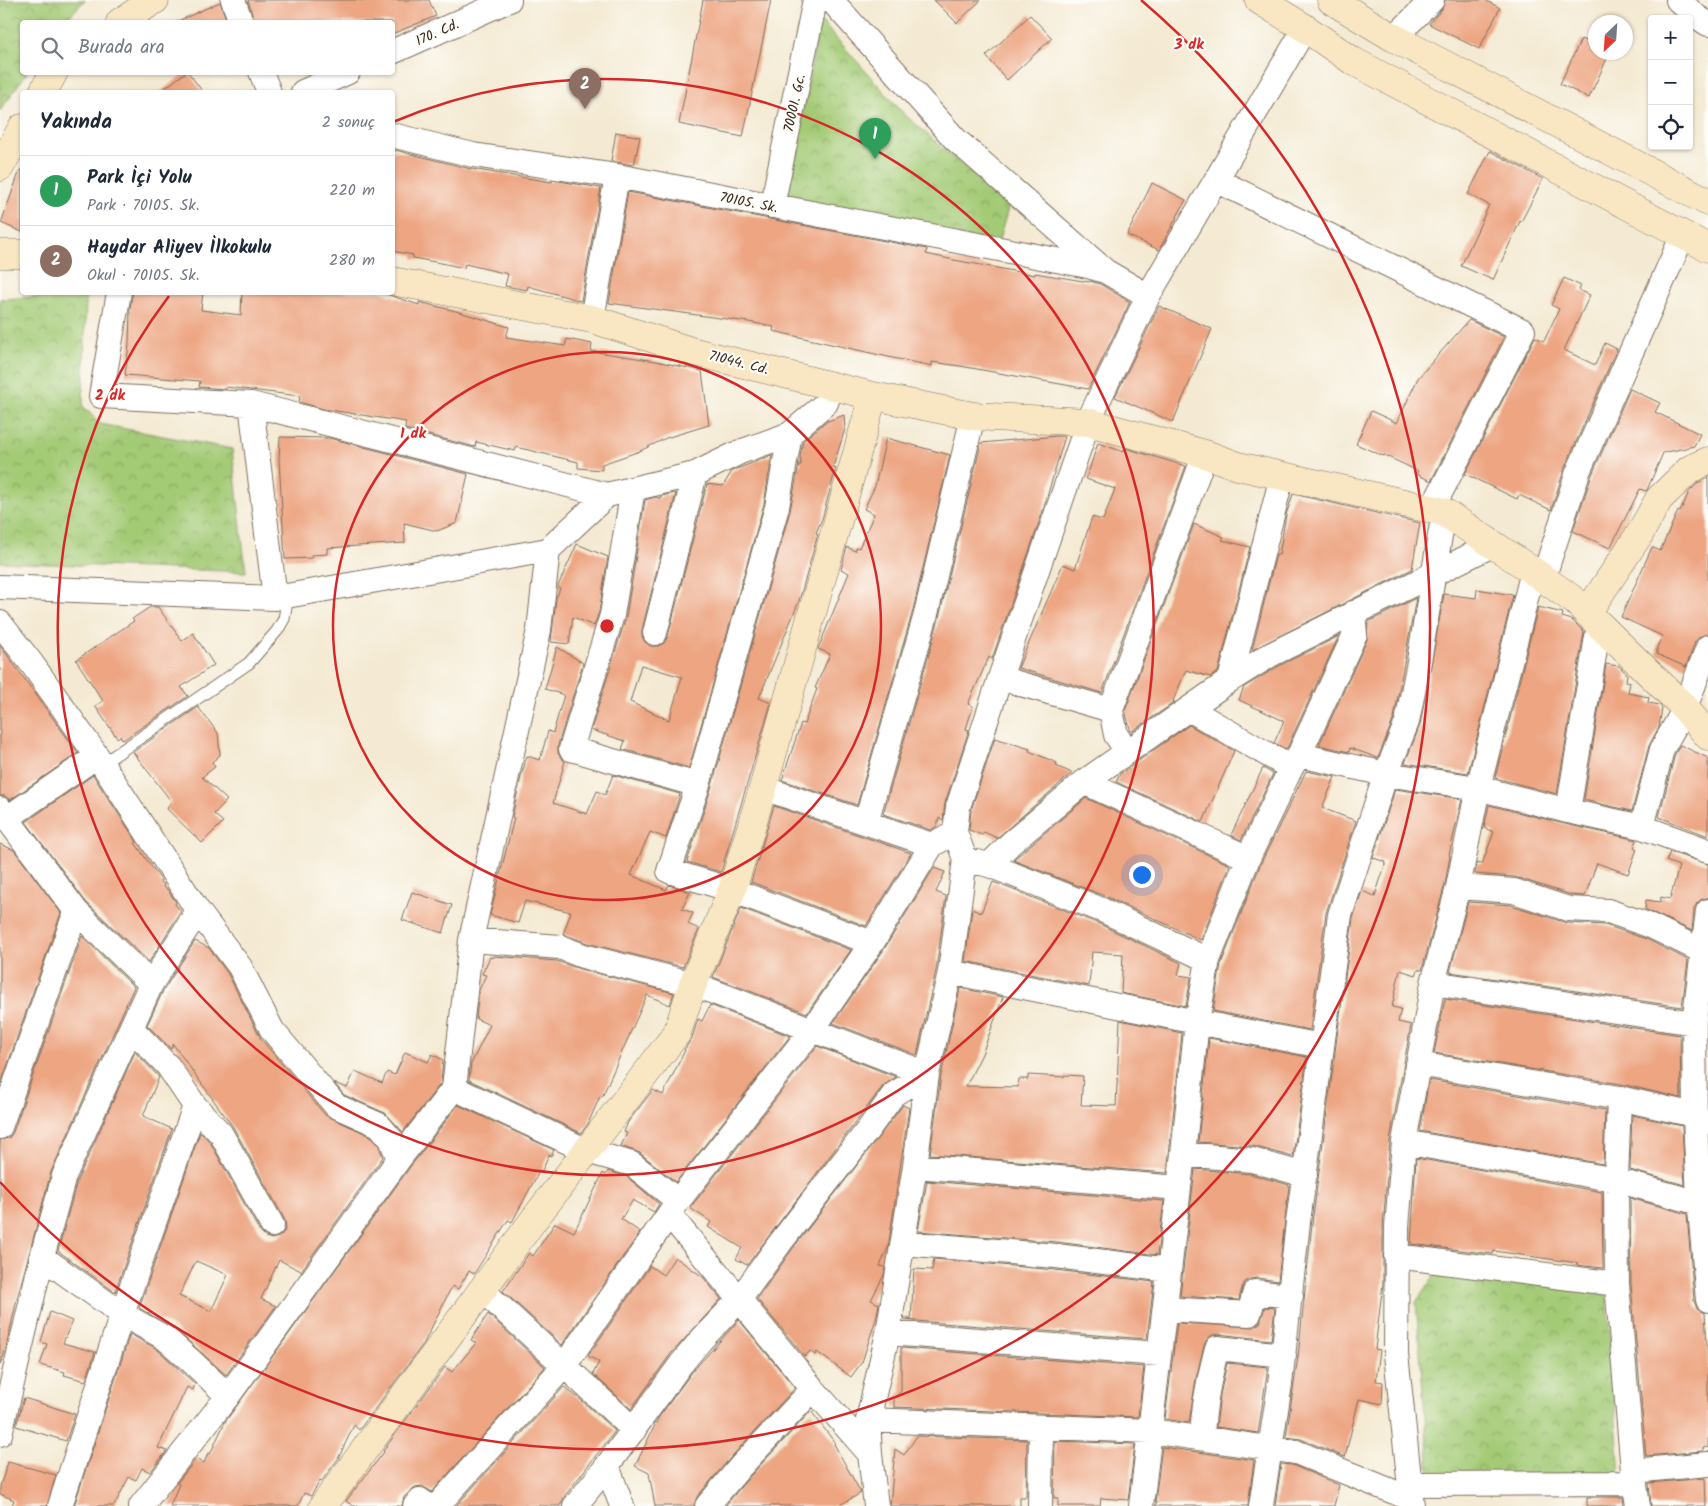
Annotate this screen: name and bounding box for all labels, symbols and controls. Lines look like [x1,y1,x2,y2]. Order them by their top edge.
street label: 170. Cd. [412,14,463,52]
north arrow [1588,15,1633,60]
map controls [1648,15,1693,150]
button: + [1648,15,1693,60]
search box [20,20,395,75]
text: Burada ara [78,33,165,63]
text: 3 dk [1173,33,1204,57]
icon: search [38,34,66,62]
button: − [1648,60,1693,105]
pin: 2 [569,68,601,109]
street label: 70001. Gc. [778,72,812,134]
button: locate [1648,105,1693,150]
text: Yakında [40,106,112,139]
text: 2 sonuç [322,110,375,135]
pin: 1 [859,118,891,159]
text: Park İçi Yolu [87,163,192,193]
text: 1 [54,178,58,203]
text: 220 m [329,178,375,203]
street label: 70105. Sk. [718,187,780,219]
text: Park · 70105. Sk. [87,193,200,218]
text: Haydar Aliyev İlkokulu [87,233,271,263]
text: 2 [51,248,61,273]
text: 280 m [329,248,375,273]
text: Okul · 70105. Sk. [87,263,200,288]
street label: 71044. Cd. [707,345,771,381]
text: 2 dk [95,384,126,408]
text: 1 dk [400,422,426,446]
centre of rings [598,617,616,635]
your location [1129,862,1155,888]

